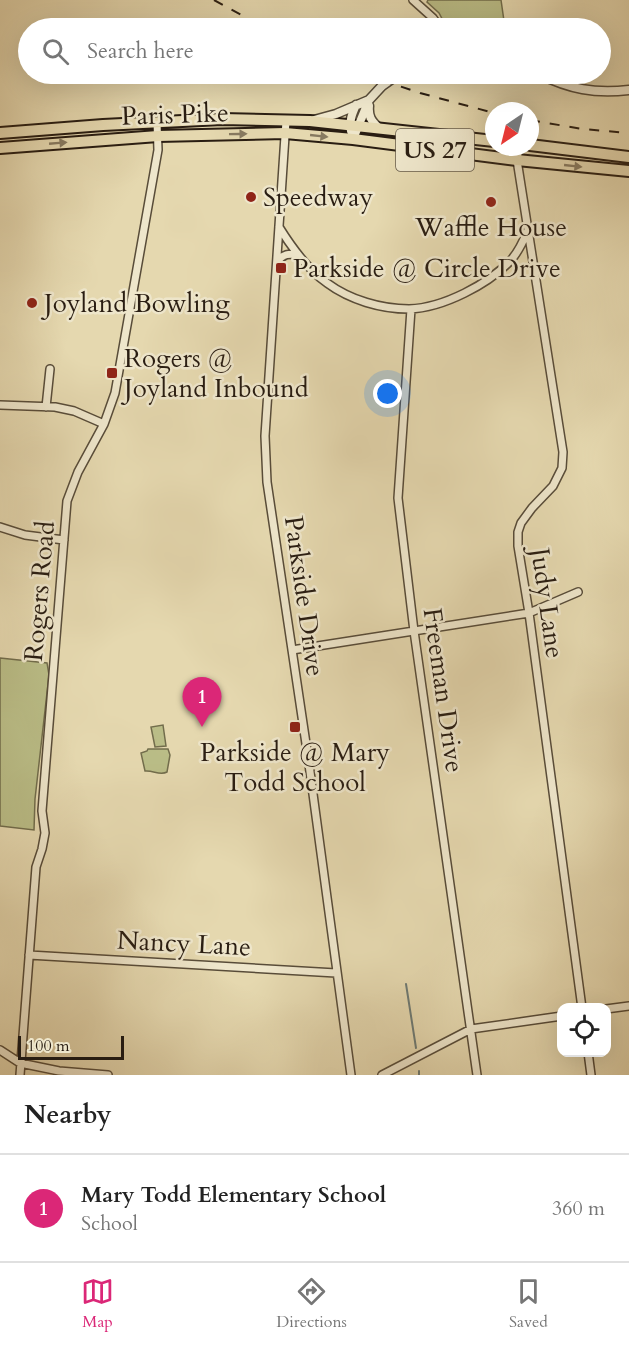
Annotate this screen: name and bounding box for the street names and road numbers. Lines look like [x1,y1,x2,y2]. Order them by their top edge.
street label: Paris Pike [121,95,229,134]
road number: US 27 [396,129,474,171]
street label: Parkside Drive [276,514,333,678]
street label: Rogers Road [16,519,63,663]
street label: Judy Lane [522,542,573,661]
street label: Freeman Drive [415,606,472,775]
street label: Nancy Lane [116,923,252,964]

